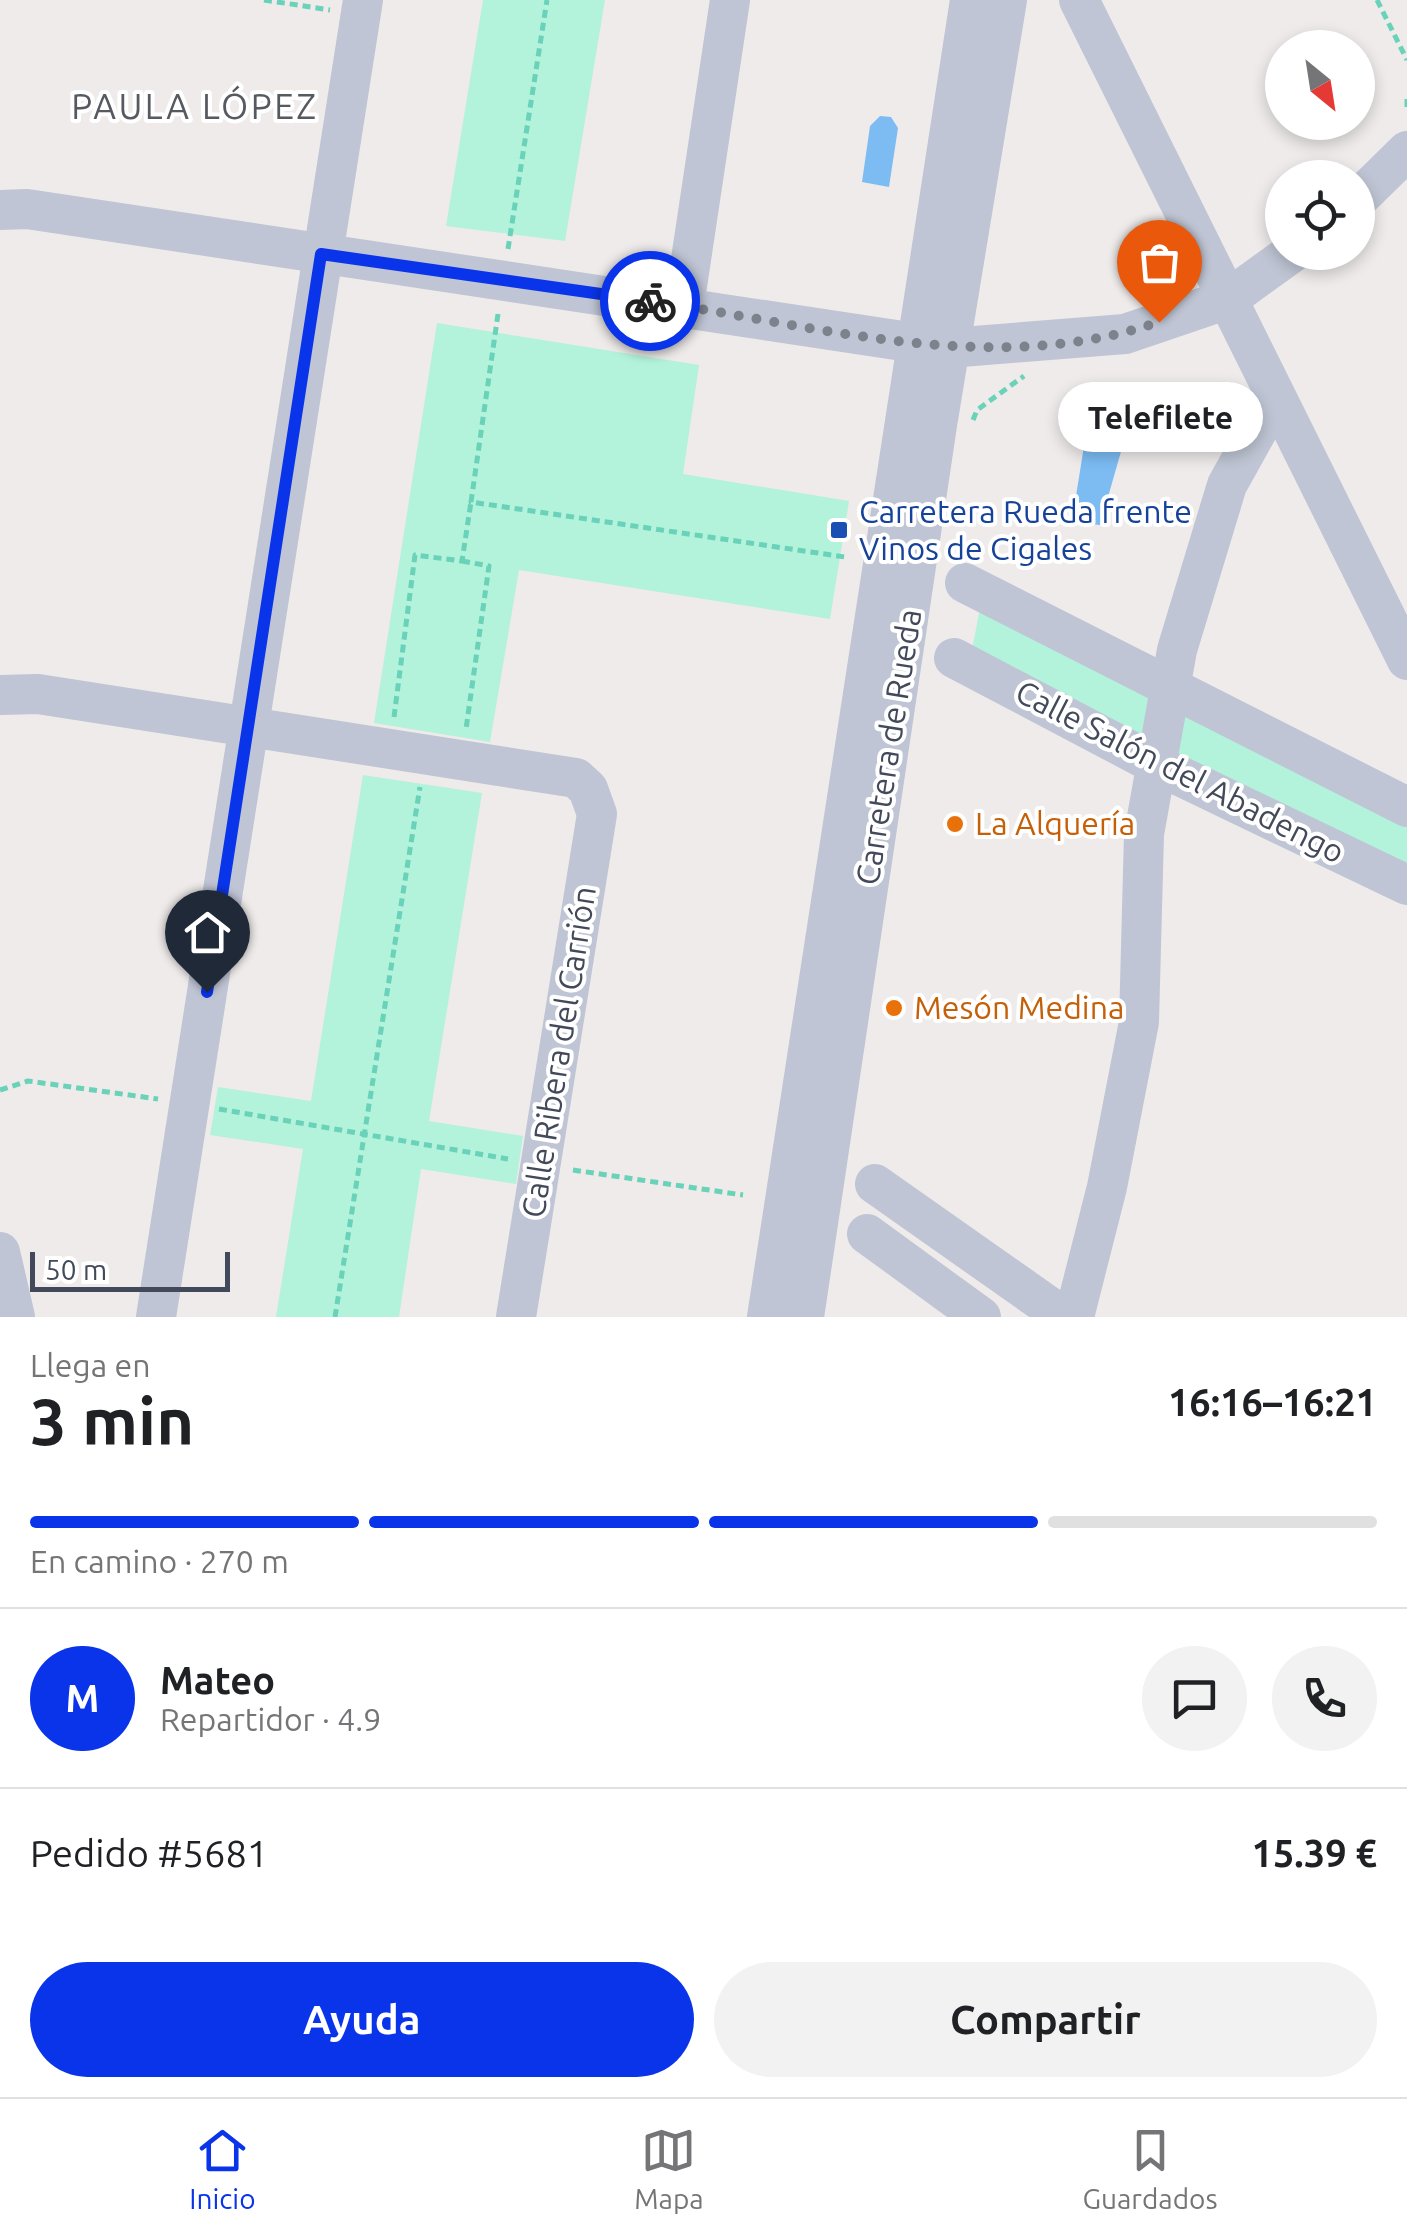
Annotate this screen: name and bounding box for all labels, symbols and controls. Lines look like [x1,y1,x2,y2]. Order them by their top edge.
north arrow [1265,30,1375,140]
map controls [1265,30,1375,270]
district label: PAULA LÓPEZ [71,85,319,126]
button: locate [1265,160,1375,270]
pin [1117,220,1202,323]
icon: bag [1132,235,1187,290]
courier [600,251,700,351]
icon: bike [623,274,678,329]
callout: Telefilete [1056,382,1262,452]
text: Telefilete [1088,399,1233,435]
place label: Carretera Rueda frente Vinos de Cigales [859,493,1192,566]
marker: Carretera Rueda frente Vinos de Cigales [828,519,850,541]
street label: Carretera de Rueda [848,606,928,887]
street label: Calle Salón del Abadengo [1010,673,1351,870]
place label: La Alquería [975,805,1135,841]
marker: La Alquería [944,813,966,835]
street label: Calle Ribera del Carrión [514,884,602,1220]
pin [165,890,250,993]
icon: home [180,905,235,960]
place label: Mesón Medina [914,989,1124,1025]
marker: Mesón Medina [883,997,905,1019]
scale bar [30,1247,230,1292]
text: 50 m [45,1254,107,1285]
text: Llega en [30,1347,150,1383]
text: 16:16–16:21 [1168,1381,1377,1423]
text: 3 min [30,1384,194,1457]
text: En camino · 270 m [30,1543,289,1579]
button: chat [1142,1646,1247,1751]
button: phone [1272,1646,1377,1751]
text: Mateo [160,1659,275,1701]
text: M [66,1677,99,1719]
text: Repartidor · 4.9 [160,1701,381,1737]
text: Pedido #5681 [30,1832,268,1874]
text: 15.39 € [1251,1832,1377,1874]
button: Ayuda [30,1962,694,2077]
button: Compartir [714,1962,1377,2077]
tab: Inicio [189,2123,256,2214]
tab: Mapa [634,2123,704,2214]
tab: Guardados [1082,2123,1218,2214]

